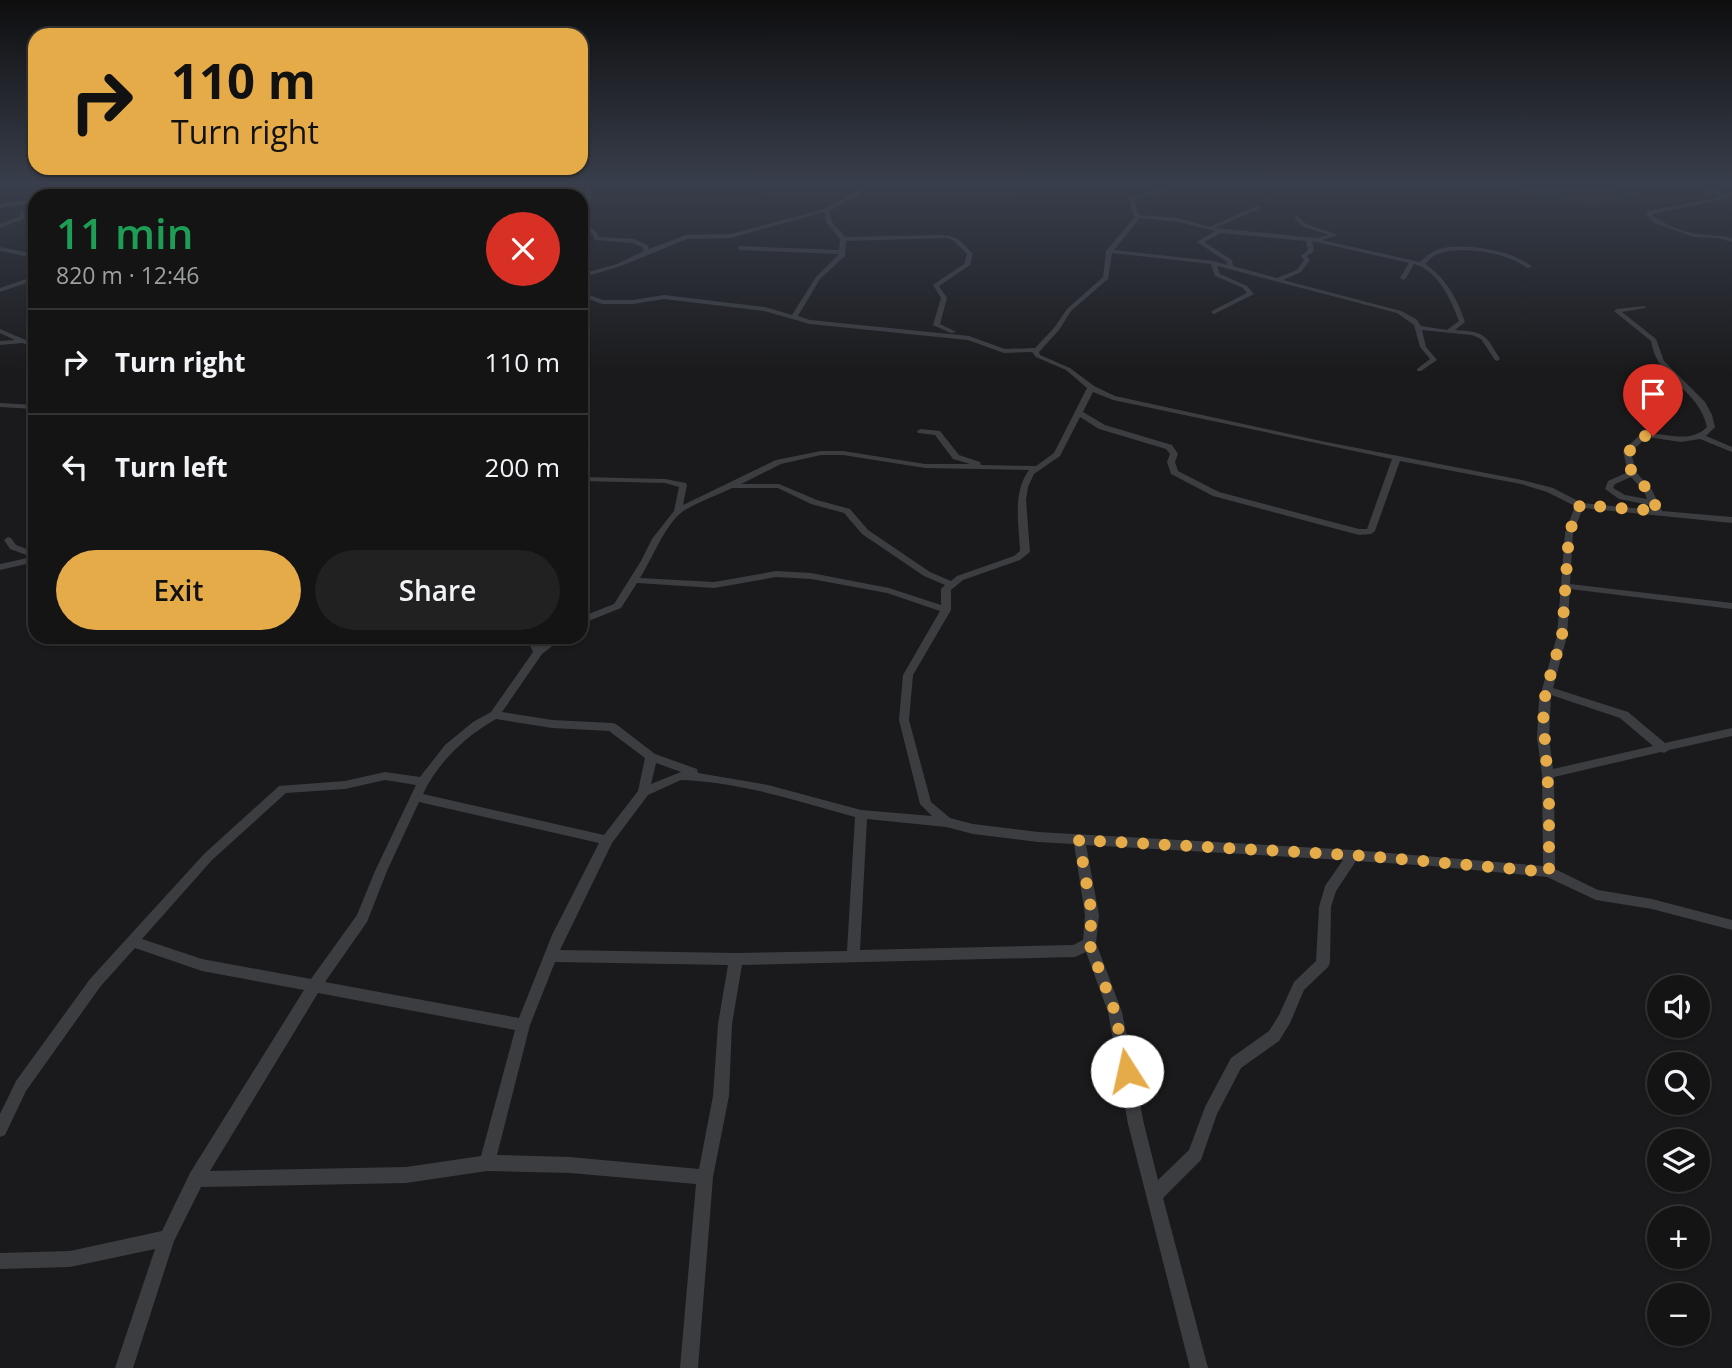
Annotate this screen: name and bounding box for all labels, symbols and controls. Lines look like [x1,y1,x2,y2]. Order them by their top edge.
text: 110 m [171,47,316,113]
icon: right [56,56,147,147]
text: Turn right [171,110,319,153]
text: 11 min [56,204,193,261]
button: close [486,212,560,286]
text: 820 m · 12:46 [56,259,199,291]
icon: right [56,343,94,381]
text: Turn right [115,344,246,380]
text: 110 m [485,344,560,380]
pin [1623,364,1683,436]
icon: arrive [1634,375,1672,413]
icon: left [56,448,94,486]
text: Turn left [115,449,227,485]
text: 200 m [485,449,560,485]
button: Exit [56,550,301,630]
button: Share [315,550,560,630]
map controls [1647,975,1710,1346]
button: sound [1647,975,1710,1038]
position arrow [1090,1034,1164,1108]
button: search [1647,1052,1710,1115]
button: layers [1647,1129,1710,1192]
button: + [1647,1206,1710,1269]
button: − [1647,1283,1710,1346]

